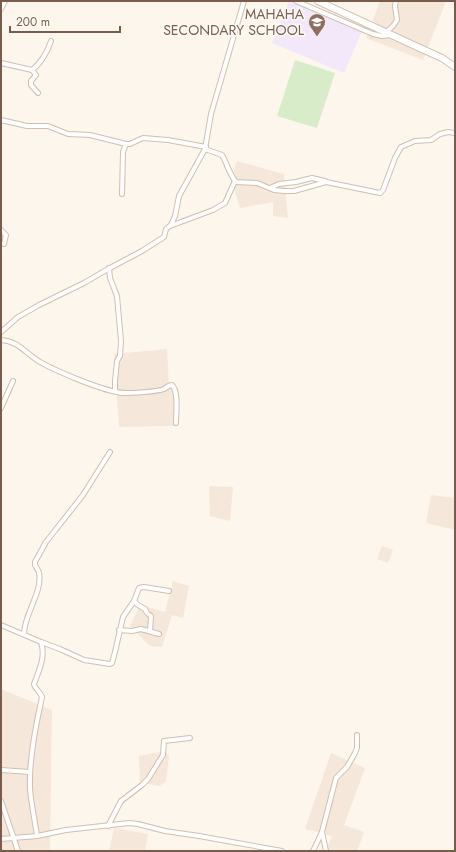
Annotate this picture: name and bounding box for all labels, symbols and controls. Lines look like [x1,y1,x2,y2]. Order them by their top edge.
place label: MAHAHA SECONDARY SCHOOL [163,4,305,40]
scale bar [10,8,120,34]
school or university icon: MAHAHA SECONDARY SCHOOL [307,12,327,37]
text: 200 m [16,13,50,31]

